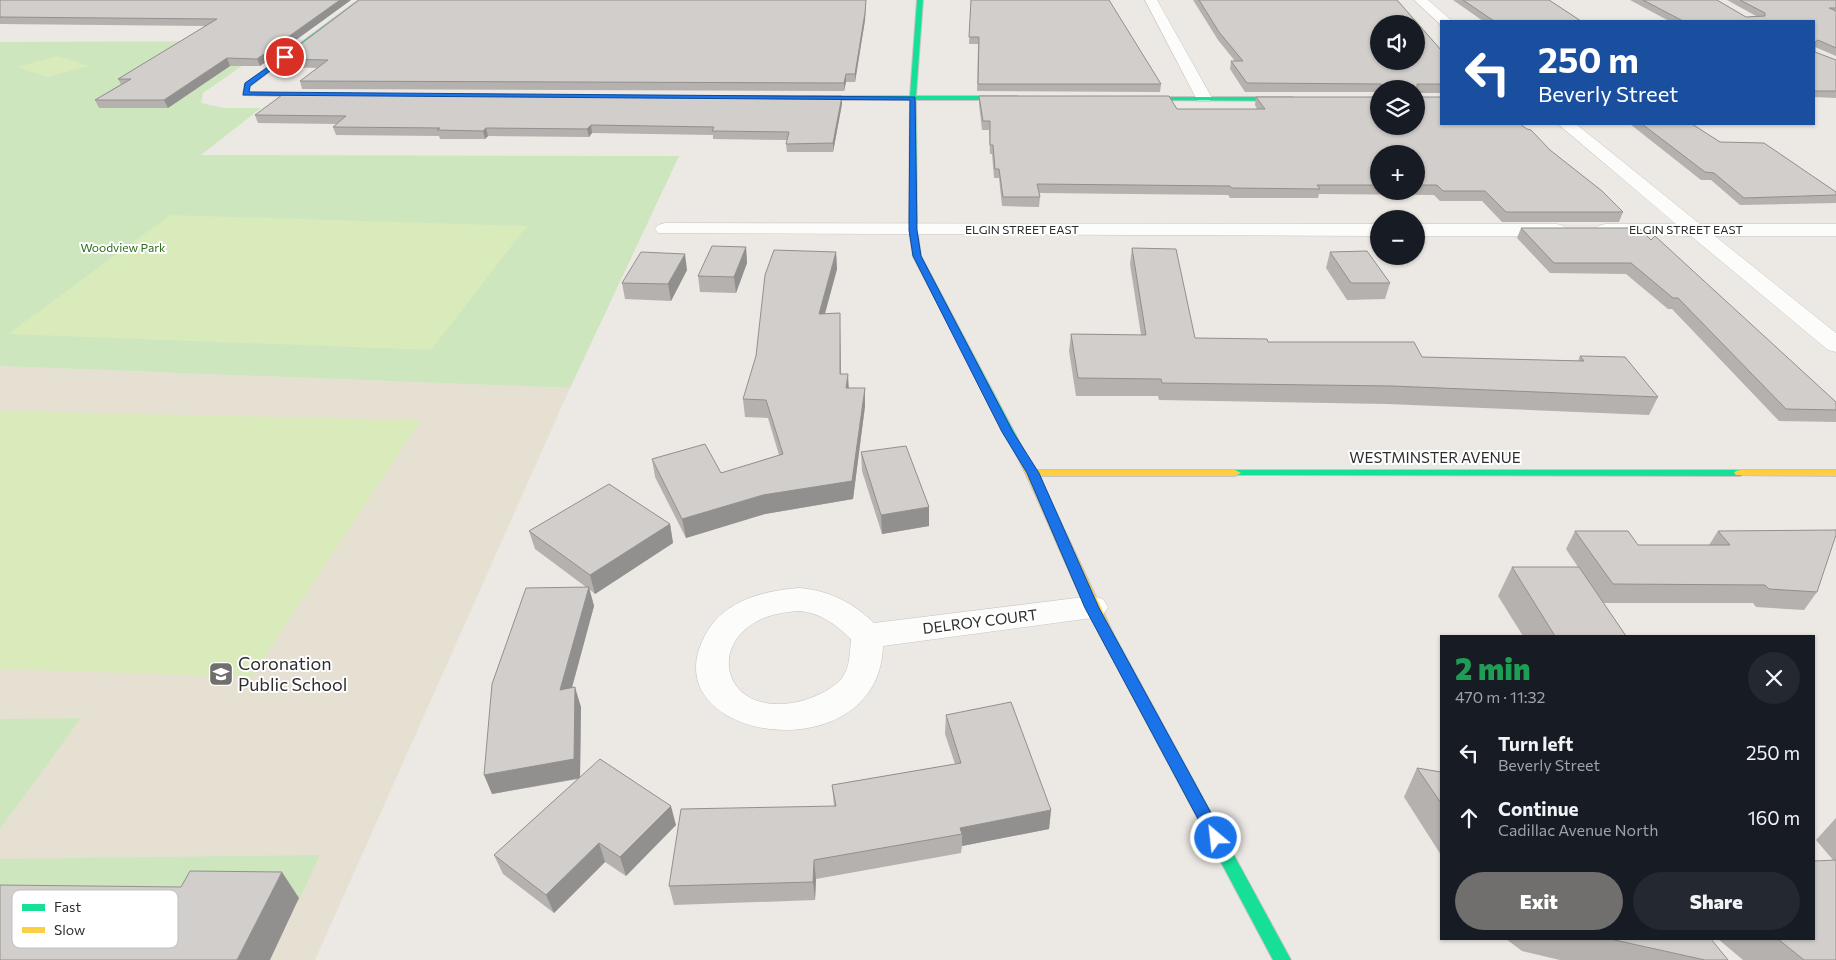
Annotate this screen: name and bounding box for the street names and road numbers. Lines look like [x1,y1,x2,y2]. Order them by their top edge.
street label: ELGIN STREET EAST [965,222,1079,236]
street label: ELGIN STREET EAST [1629,222,1743,236]
street label: WESTMINSTER AVENUE [1349,448,1521,466]
street label: DELROY COURT [921,605,1039,637]

